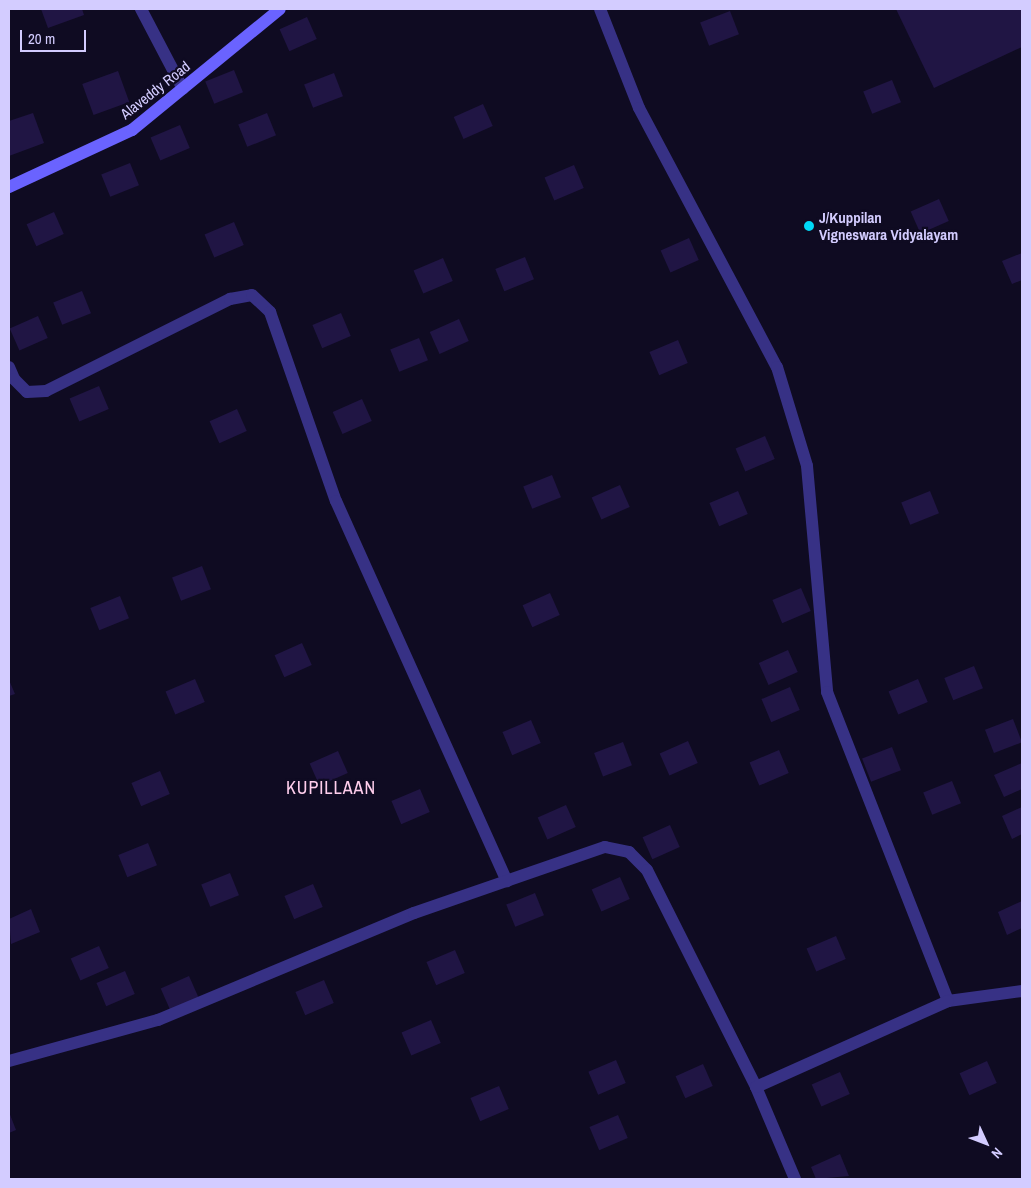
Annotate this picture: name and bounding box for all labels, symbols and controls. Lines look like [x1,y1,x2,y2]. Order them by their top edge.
scale bar [22,20,89,52]
text: 20 m [28,28,55,49]
street label: Alaveddy Road [117,57,193,123]
place label: J/Kuppilan Vigneswara Vidyalayam [819,208,958,243]
marker: J/Kuppilan Vigneswara Vidyalayam [803,220,815,232]
district label: KUPILLAAN [285,777,377,799]
north arrow [961,1118,1011,1168]
text: N [988,1144,1006,1162]

